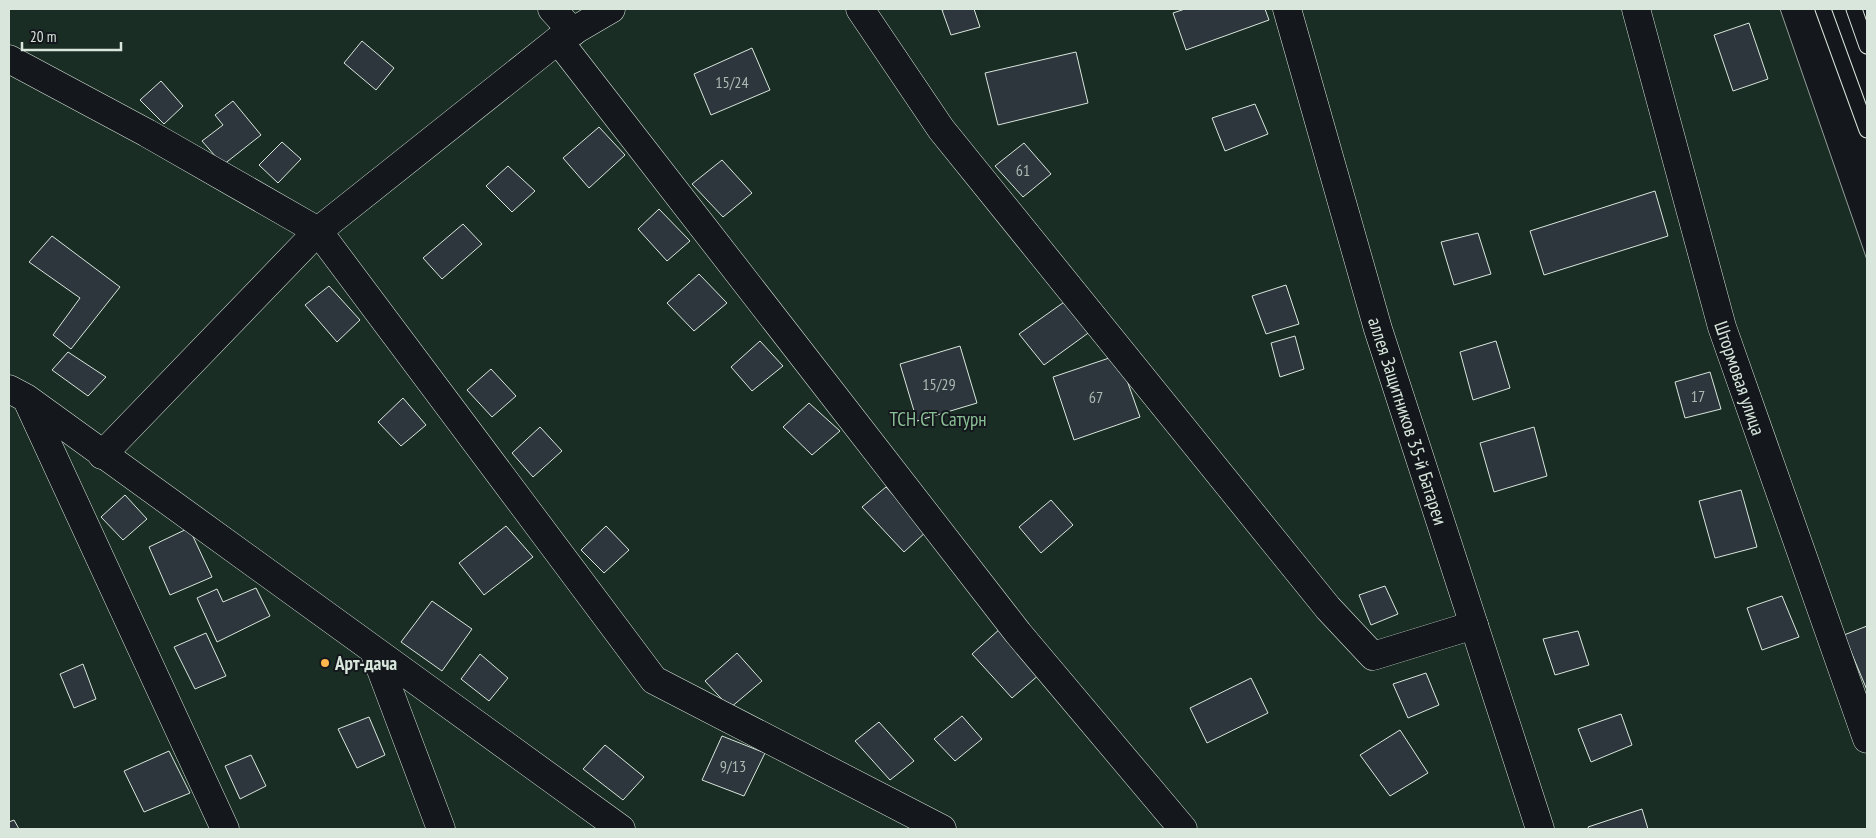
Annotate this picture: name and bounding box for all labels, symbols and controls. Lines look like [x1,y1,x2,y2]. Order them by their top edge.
scale bar [22,20,121,52]
text: 20 m [30,27,56,46]
house number: 15/24 [715,72,749,92]
house number: 61 [1016,160,1030,180]
street label: аллея Защитников 35-й Батареи [1363,314,1453,528]
street label: Штормовая улица [1709,318,1771,438]
house number: 15/29 [922,374,956,394]
house number: 17 [1691,386,1705,406]
house number: 67 [1089,387,1103,407]
park label: ТСН СТ Сатурн [890,407,986,431]
place label: Арт-дача [334,651,397,675]
marker: Арт-дача [319,657,331,669]
house number: 9/13 [720,756,746,776]

